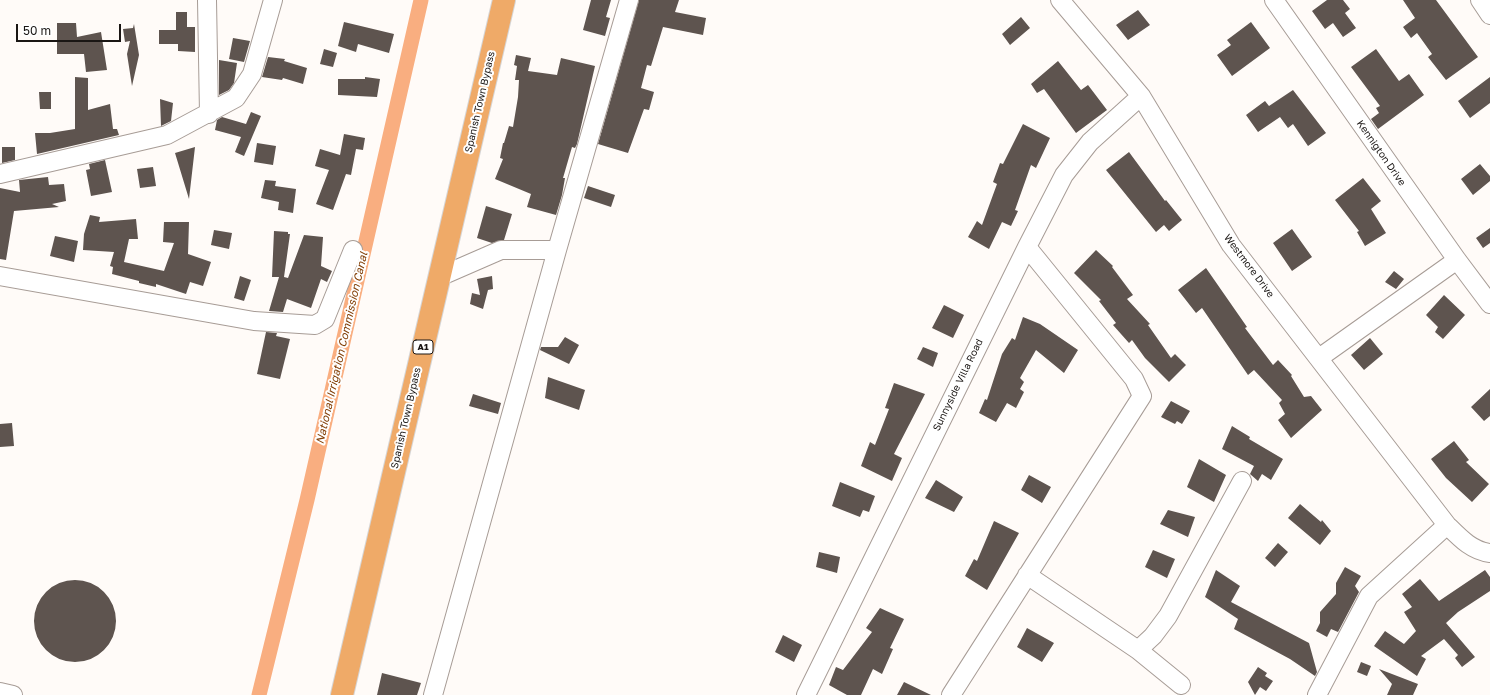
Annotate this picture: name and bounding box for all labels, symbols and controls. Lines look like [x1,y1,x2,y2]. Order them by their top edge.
scale bar [18,16,123,42]
text: 50 m [23,23,51,38]
street label: Spanish Town Bypass [463,50,497,154]
street label: Kennigton Drive [1354,118,1408,188]
street label: Westmore Drive [1221,232,1277,300]
water label: National Irrigation Commission Canal [313,251,371,445]
street label: Sunnyside Villa Road [930,337,986,433]
road number: A1 [413,340,433,354]
street label: Spanish Town Bypass [389,366,423,470]

